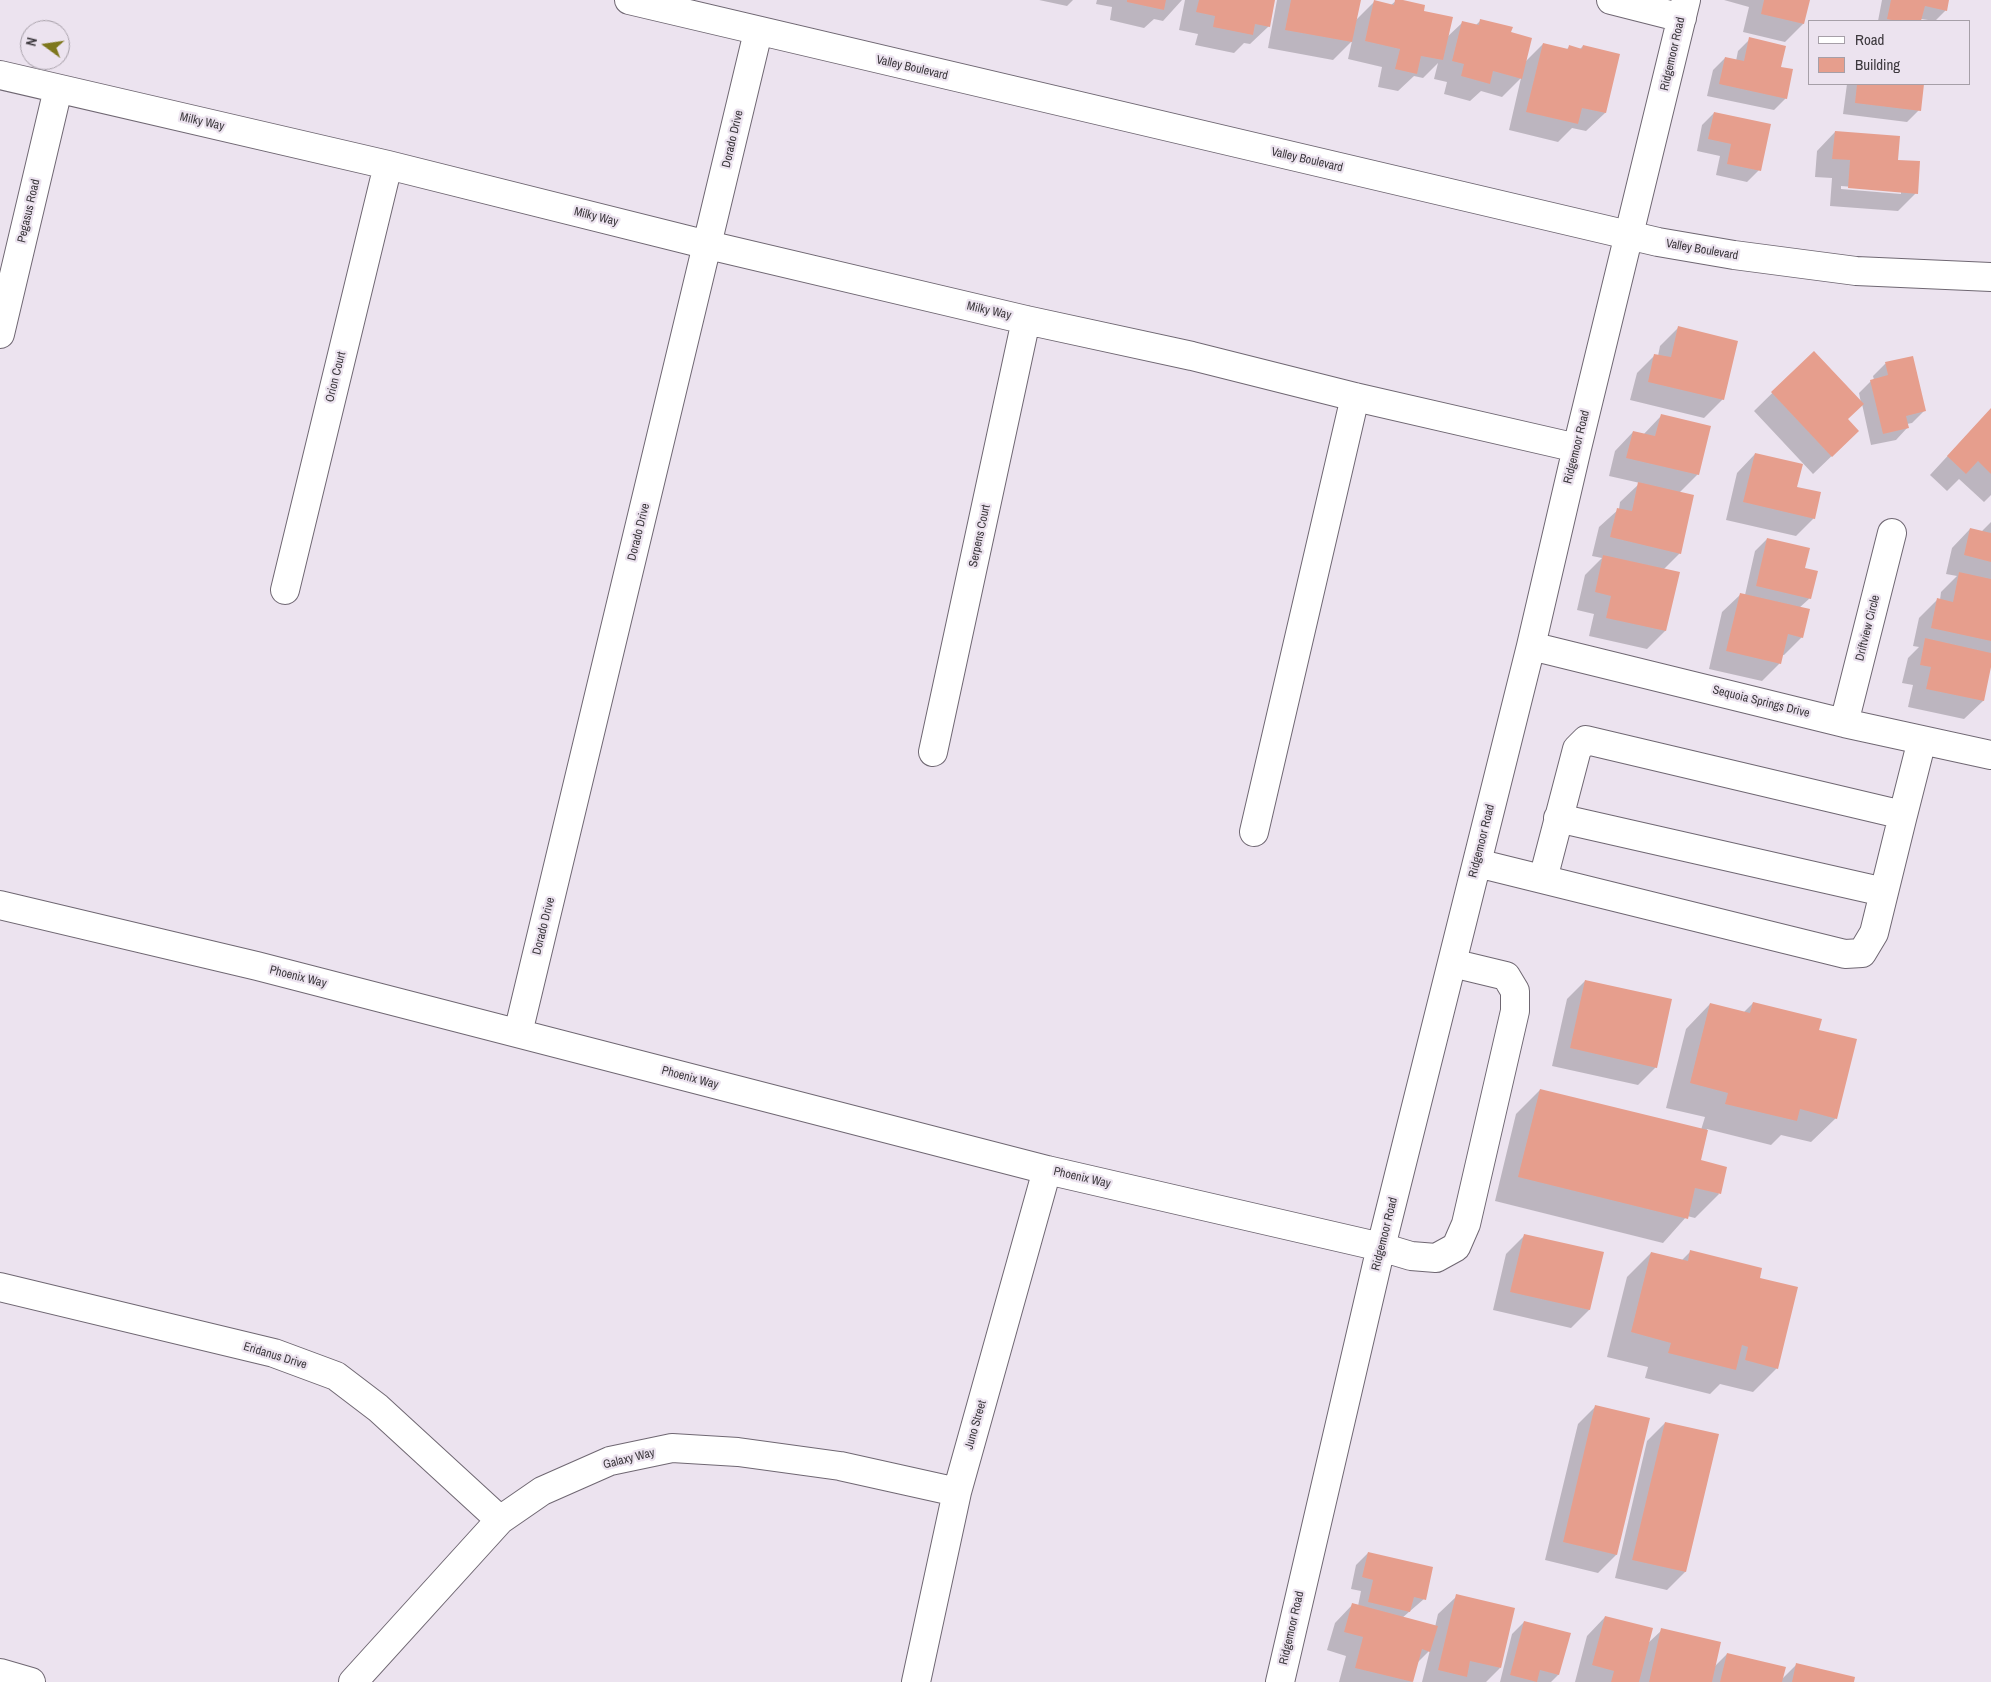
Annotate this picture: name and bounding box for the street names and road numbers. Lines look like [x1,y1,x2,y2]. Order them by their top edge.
street label: Ridgemoor Road [1658,16,1688,92]
street label: Valley Boulevard [875,53,949,83]
street label: Dorado Drive [719,109,747,169]
street label: Milky Way [178,110,226,134]
street label: Valley Boulevard [1270,145,1344,175]
street label: Pegasus Road [15,178,43,244]
street label: Milky Way [572,205,620,229]
street label: Valley Boulevard [1665,237,1739,263]
street label: Milky Way [965,299,1013,323]
street label: Orion Court [323,350,349,404]
street label: Ridgemoor Road [1561,409,1593,485]
street label: Dorado Drive [625,502,653,562]
street label: Serpens Court [966,503,994,569]
street label: Driftview Circle [1853,594,1883,662]
street label: Sequoia Springs Drive [1711,683,1811,721]
street label: Ridgemoor Road [1466,803,1498,879]
street label: Dorado Drive [530,896,558,956]
street label: Phoenix Way [268,963,328,991]
street label: Phoenix Way [660,1064,720,1092]
street label: Phoenix Way [1052,1164,1112,1192]
street label: Ridgemoor Road [1369,1196,1401,1272]
street label: Eridanus Drive [242,1340,308,1372]
street label: Juno Street [962,1399,990,1451]
street label: Galaxy Way [602,1446,656,1472]
street label: Ridgemoor Road [1277,1590,1307,1666]

